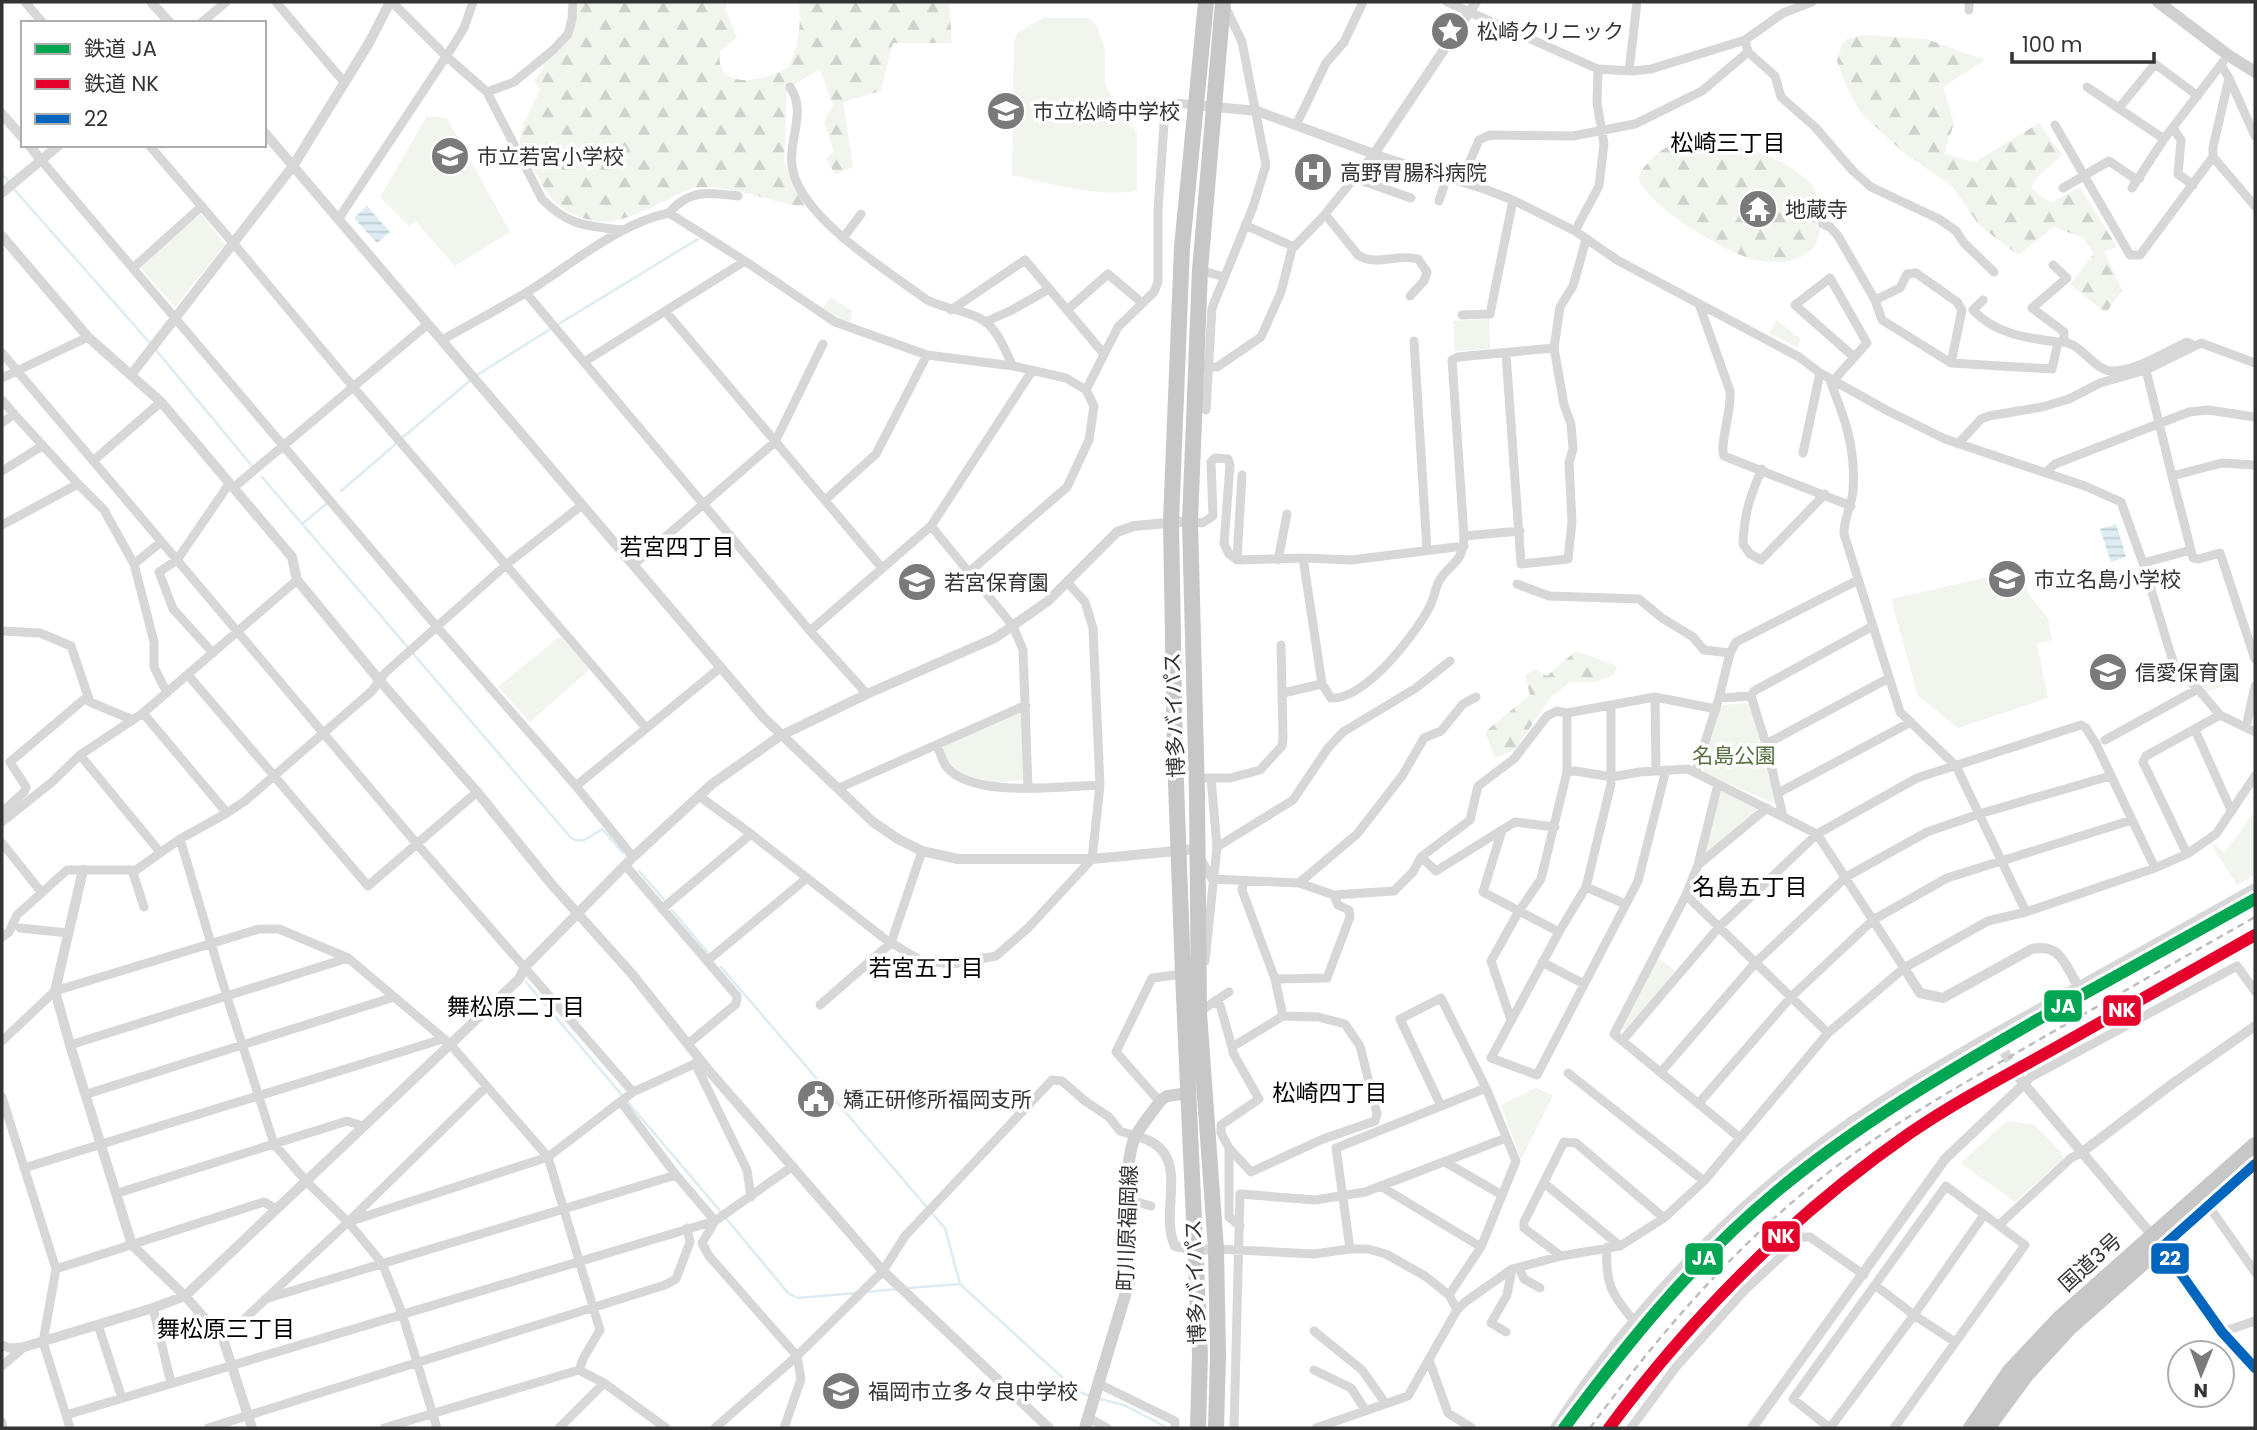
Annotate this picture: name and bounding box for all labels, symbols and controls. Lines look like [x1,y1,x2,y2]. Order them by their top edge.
place icon: 松崎クリニック [1429,10,1471,52]
place label: 松崎クリニック [1477,17,1624,46]
legend [21,21,266,147]
scale bar [2012,21,2154,65]
text: 100 m [2022,30,2082,59]
text: 鉄道 JA [84,34,157,63]
text: 鉄道 NK [84,69,159,98]
school or university icon: 市立松崎中学校 [985,90,1027,132]
place label: 市立松崎中学校 [1033,97,1180,126]
text: 22 [84,104,108,133]
district label: 松崎三丁目 [1671,127,1786,159]
school or university icon: 市立若宮小学校 [429,135,471,177]
place label: 市立若宮小学校 [477,142,624,171]
hospital icon: 高野胃腸科病院 [1292,151,1334,193]
place label: 高野胃腸科病院 [1340,158,1487,187]
temple icon: 地蔵寺 [1737,188,1779,230]
place label: 地蔵寺 [1785,195,1848,224]
district label: 若宮四丁目 [620,531,735,563]
school or university icon: 市立名島小学校 [1986,558,2028,600]
school or university icon: 若宮保育園 [896,561,938,603]
place label: 市立名島小学校 [2034,565,2181,594]
place label: 若宮保育園 [944,568,1049,597]
school or university icon: 信愛保育園 [2087,651,2129,693]
street label: 博多バイパス [1157,652,1191,778]
place label: 信愛保育園 [2135,658,2240,687]
park label: 名島公園 [1692,741,1776,770]
district label: 名島五丁目 [1693,871,1808,903]
district label: 若宮五丁目 [869,952,984,984]
line badge: JA [2043,989,2083,1023]
district label: 舞松原二丁目 [447,991,585,1023]
text: JA [2051,993,2076,1020]
line badge: NK [2102,994,2142,1027]
text: NK [2108,997,2136,1024]
district label: 松崎四丁目 [1273,1077,1388,1109]
public building icon: 矯正研修所福岡支所 [795,1078,837,1120]
place label: 矯正研修所福岡支所 [843,1085,1032,1114]
street label: 町川原福岡線 [1110,1165,1144,1291]
street label: 博多バイパス [1178,1219,1212,1345]
line badge: NK [1761,1220,1801,1253]
text: NK [1767,1223,1795,1250]
street label: 国道3号 [2052,1226,2128,1298]
line badge: JA [1684,1242,1724,1276]
line badge: 22 [2150,1242,2190,1275]
text: JA [1692,1245,1717,1272]
text: 22 [2159,1245,2181,1272]
district label: 舞松原三丁目 [157,1313,295,1345]
north arrow [2166,1339,2236,1409]
school or university icon: 福岡市立多々良中学校 [820,1370,862,1412]
place label: 福岡市立多々良中学校 [868,1377,1078,1406]
text: N [2193,1377,2208,1404]

